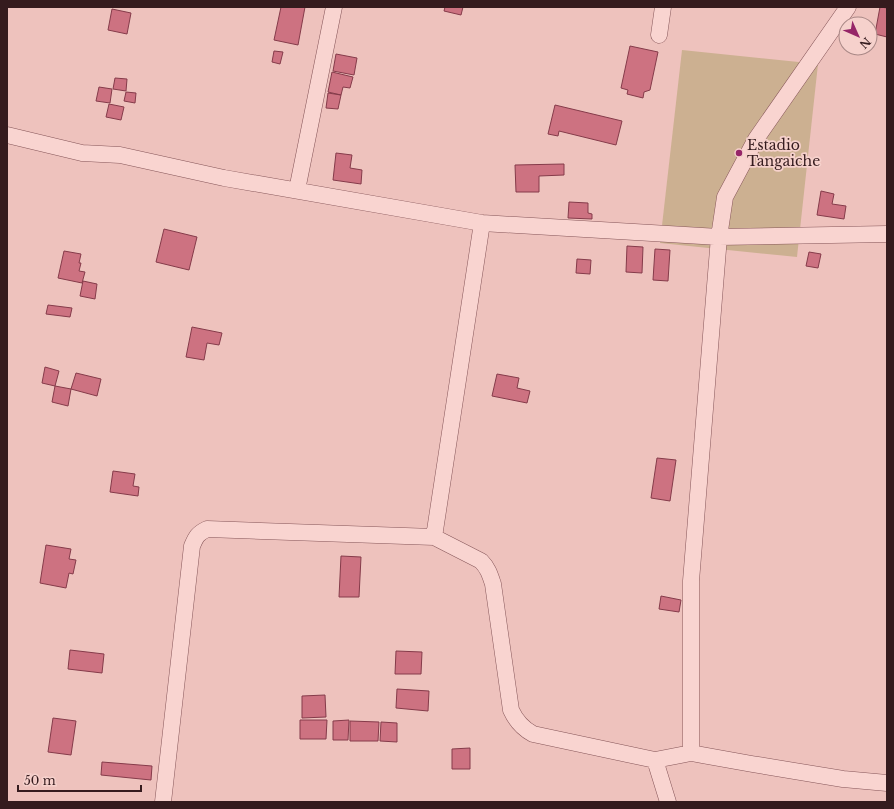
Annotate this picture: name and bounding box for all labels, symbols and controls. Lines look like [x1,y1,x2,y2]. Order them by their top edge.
north arrow [838,16,878,56]
text: N [856,34,874,52]
place label: Estadio Tangaiche [747,136,820,170]
marker: Estadio Tangaiche [734,148,744,158]
scale bar [18,767,141,793]
text: 50 m [24,773,56,788]

